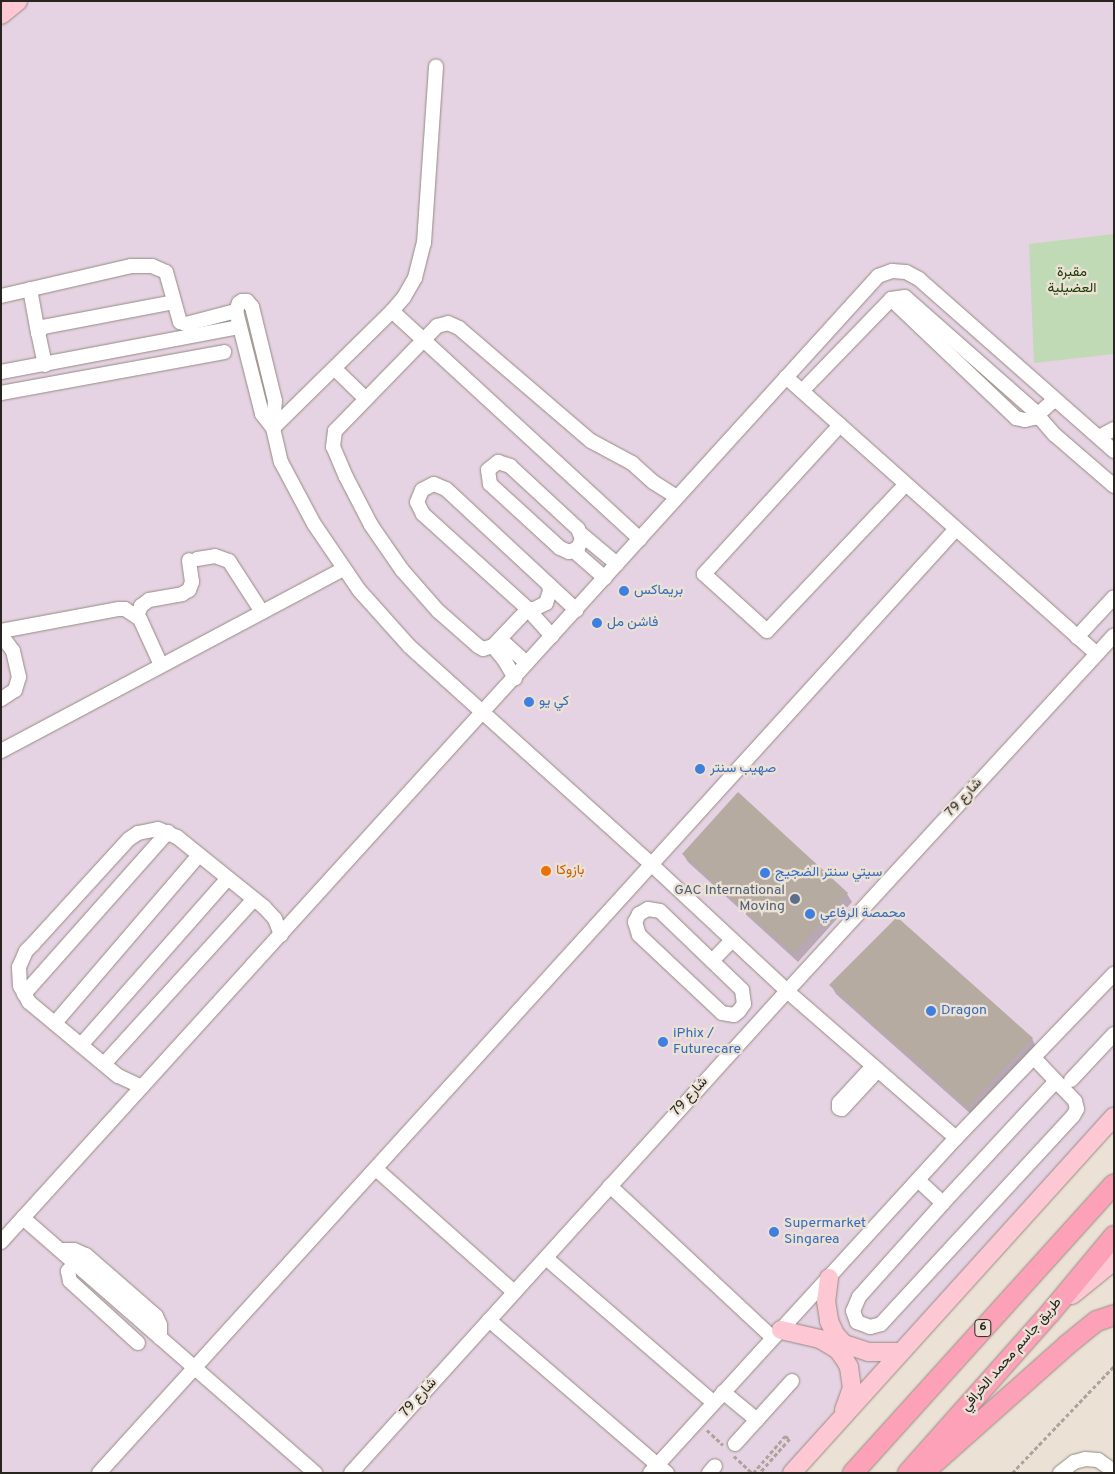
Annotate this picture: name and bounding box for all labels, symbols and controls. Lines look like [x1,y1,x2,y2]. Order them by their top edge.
park label: مقبرة العضيلية [1047,265,1097,298]
place label: بريماكس [634,583,683,599]
marker: بريماكس [618,585,630,597]
place label: فاشن مل [607,615,658,631]
marker: فاشن مل [591,617,603,629]
place label: كي يو [539,694,569,710]
marker: كي يو [523,696,535,708]
place label: صهيب سنتر [710,761,776,777]
marker: صهيب سنتر [694,763,706,775]
street label: شارع 79 [942,775,986,821]
place label: بازوكا [556,863,584,879]
marker: بازوكا [540,865,552,877]
place label: سيتي سنتر الضجيج [775,865,882,881]
marker: سيتي سنتر الضجيج [759,867,771,879]
place label: GAC International Moving [674,883,785,916]
marker: GAC International Moving [789,893,801,905]
place label: محمصة الرفاعي [820,906,906,922]
marker: محمصة الرفاعي [804,908,816,920]
place label: Dragon [941,1003,987,1019]
marker: Dragon [925,1005,937,1017]
place label: iPhix / Futurecare [673,1026,741,1058]
marker: iPhix / Futurecare [657,1036,669,1048]
street label: شارع 79 [668,1074,712,1120]
place label: Supermarket Singarea [784,1216,866,1248]
marker: Supermarket Singarea [768,1226,780,1238]
street label: طريق جاسم محمد الخرافي [958,1295,1066,1415]
road number: 6 [974,1319,992,1338]
street label: شارع 79 [397,1375,441,1421]

